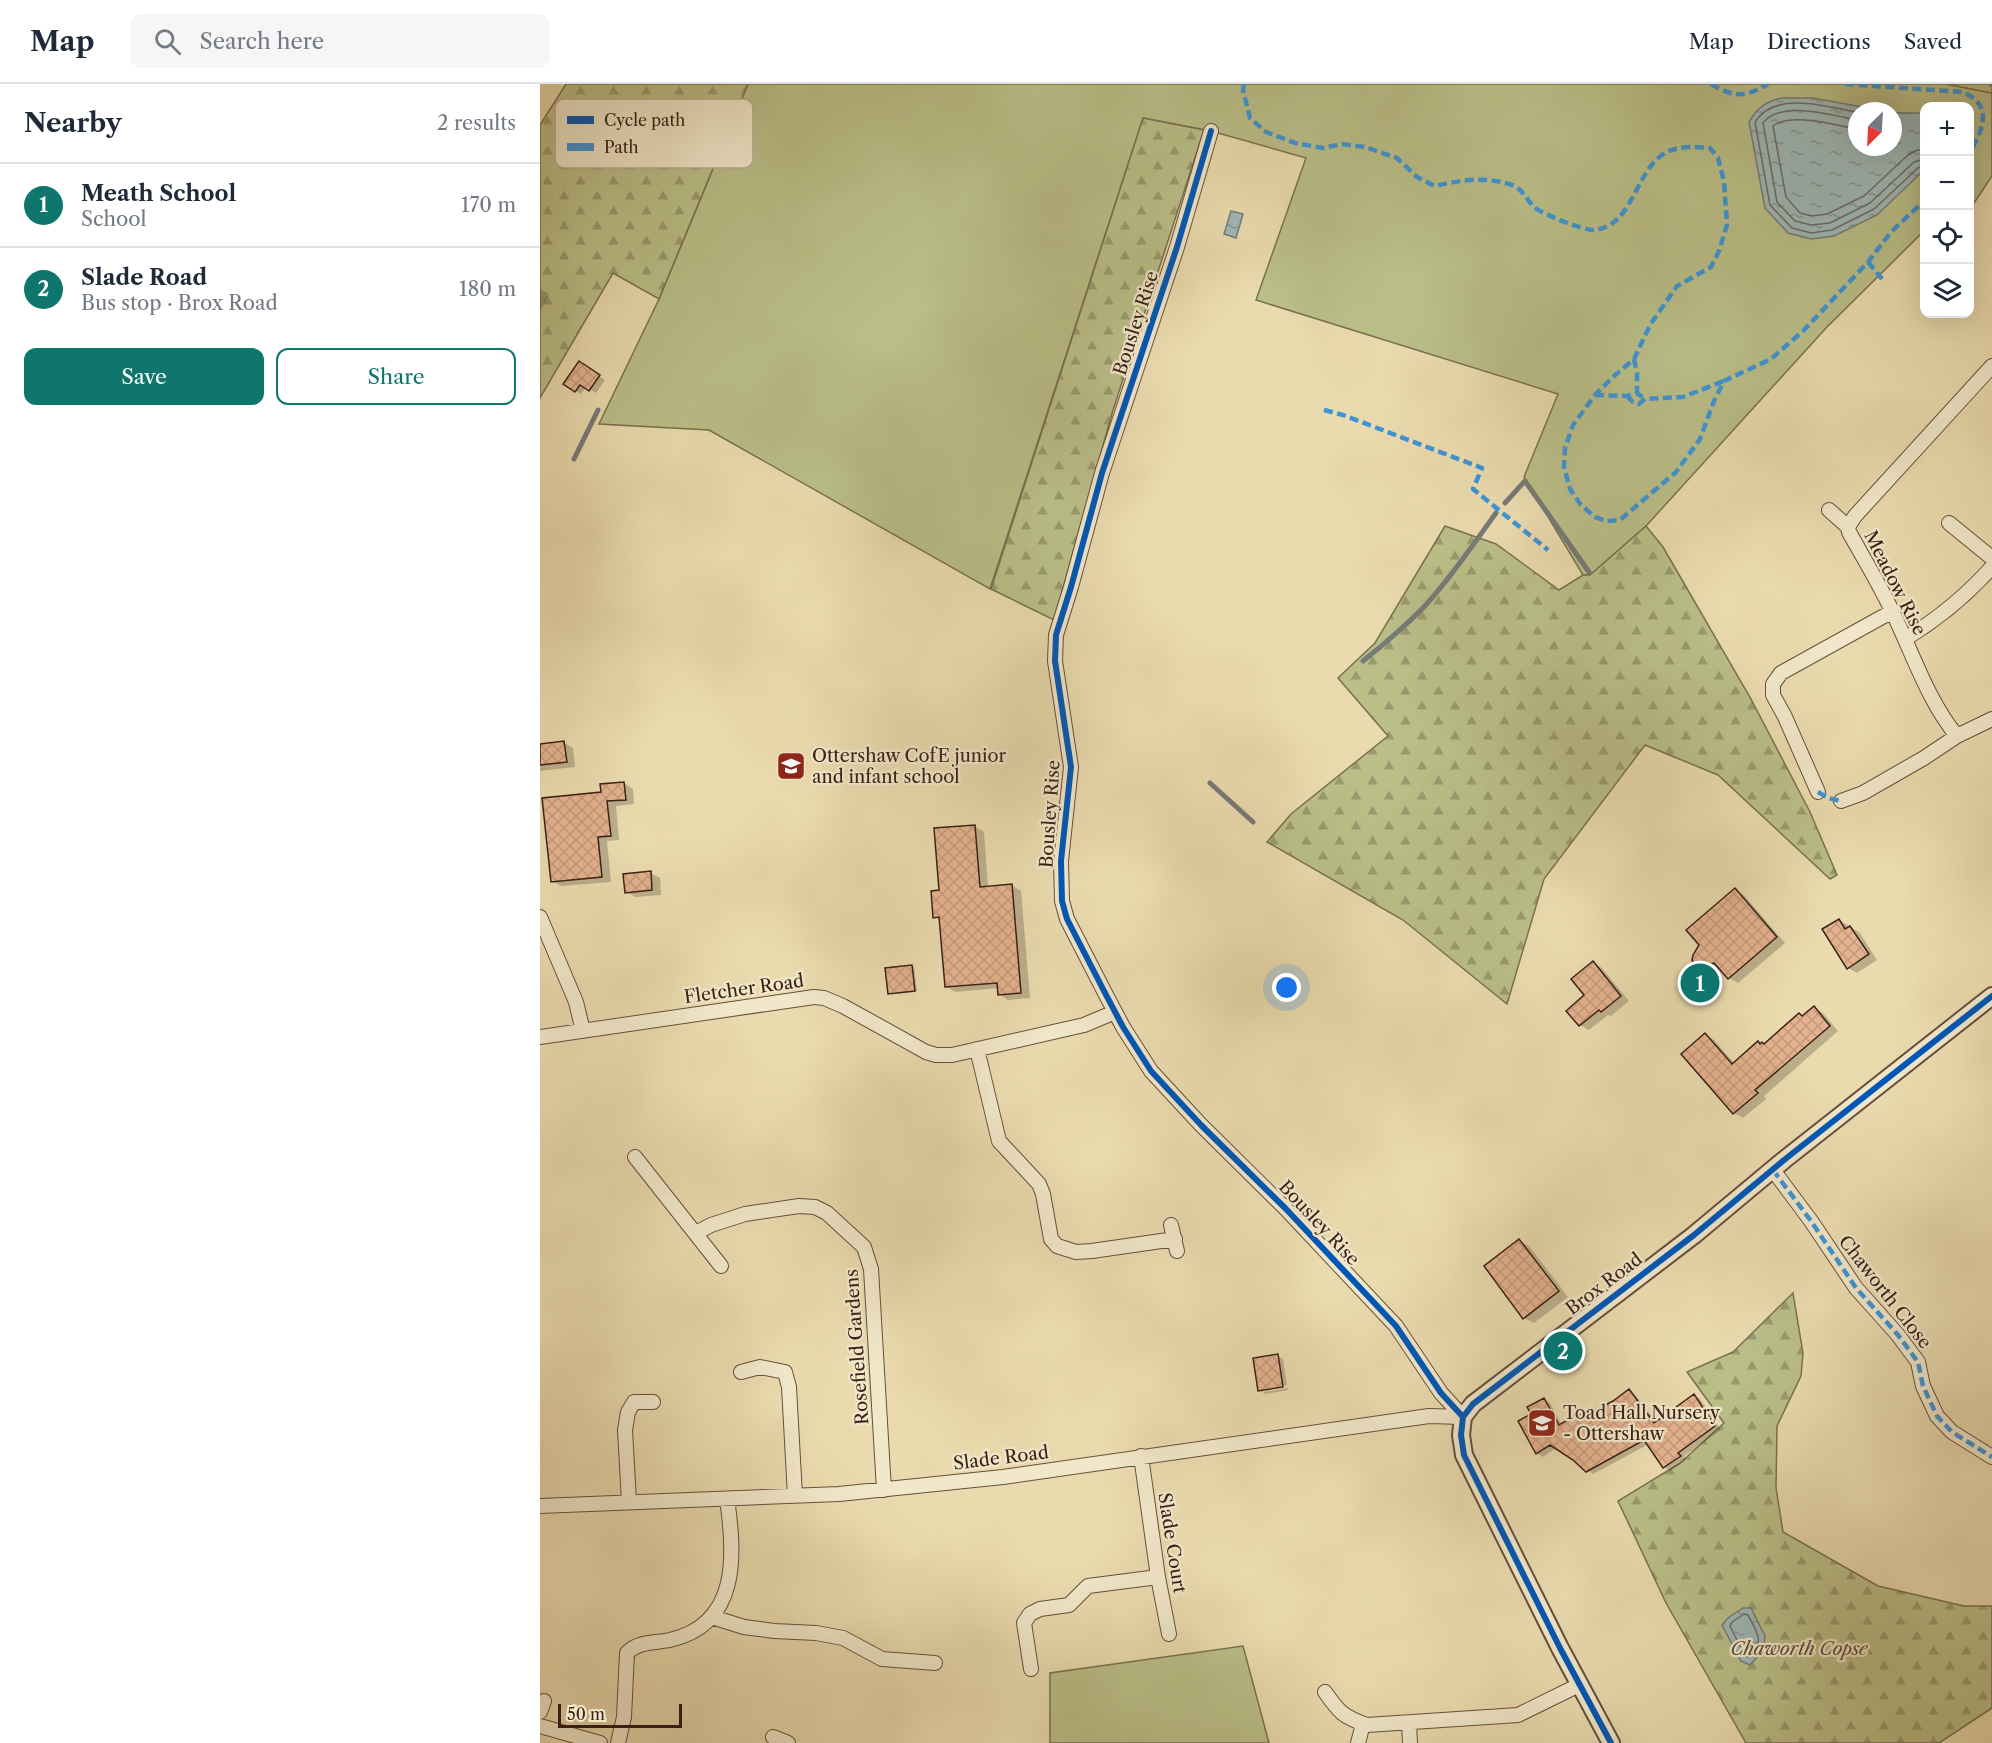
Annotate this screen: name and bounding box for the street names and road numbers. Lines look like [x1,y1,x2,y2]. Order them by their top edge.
street label: Bousley Rise [1109,268,1163,378]
street label: Meadow Rise [1859,527,1931,639]
street label: Bousley Rise [1035,759,1065,869]
street label: Fletcher Road [683,970,805,1008]
street label: Bousley Rise [1274,1176,1364,1270]
street label: Chaworth Close [1834,1231,1936,1353]
street label: Brox Road [1561,1248,1647,1320]
street label: Rosefield Gardens [841,1268,873,1426]
street label: Slade Road [952,1441,1050,1475]
street label: Slade Court [1153,1491,1191,1595]

